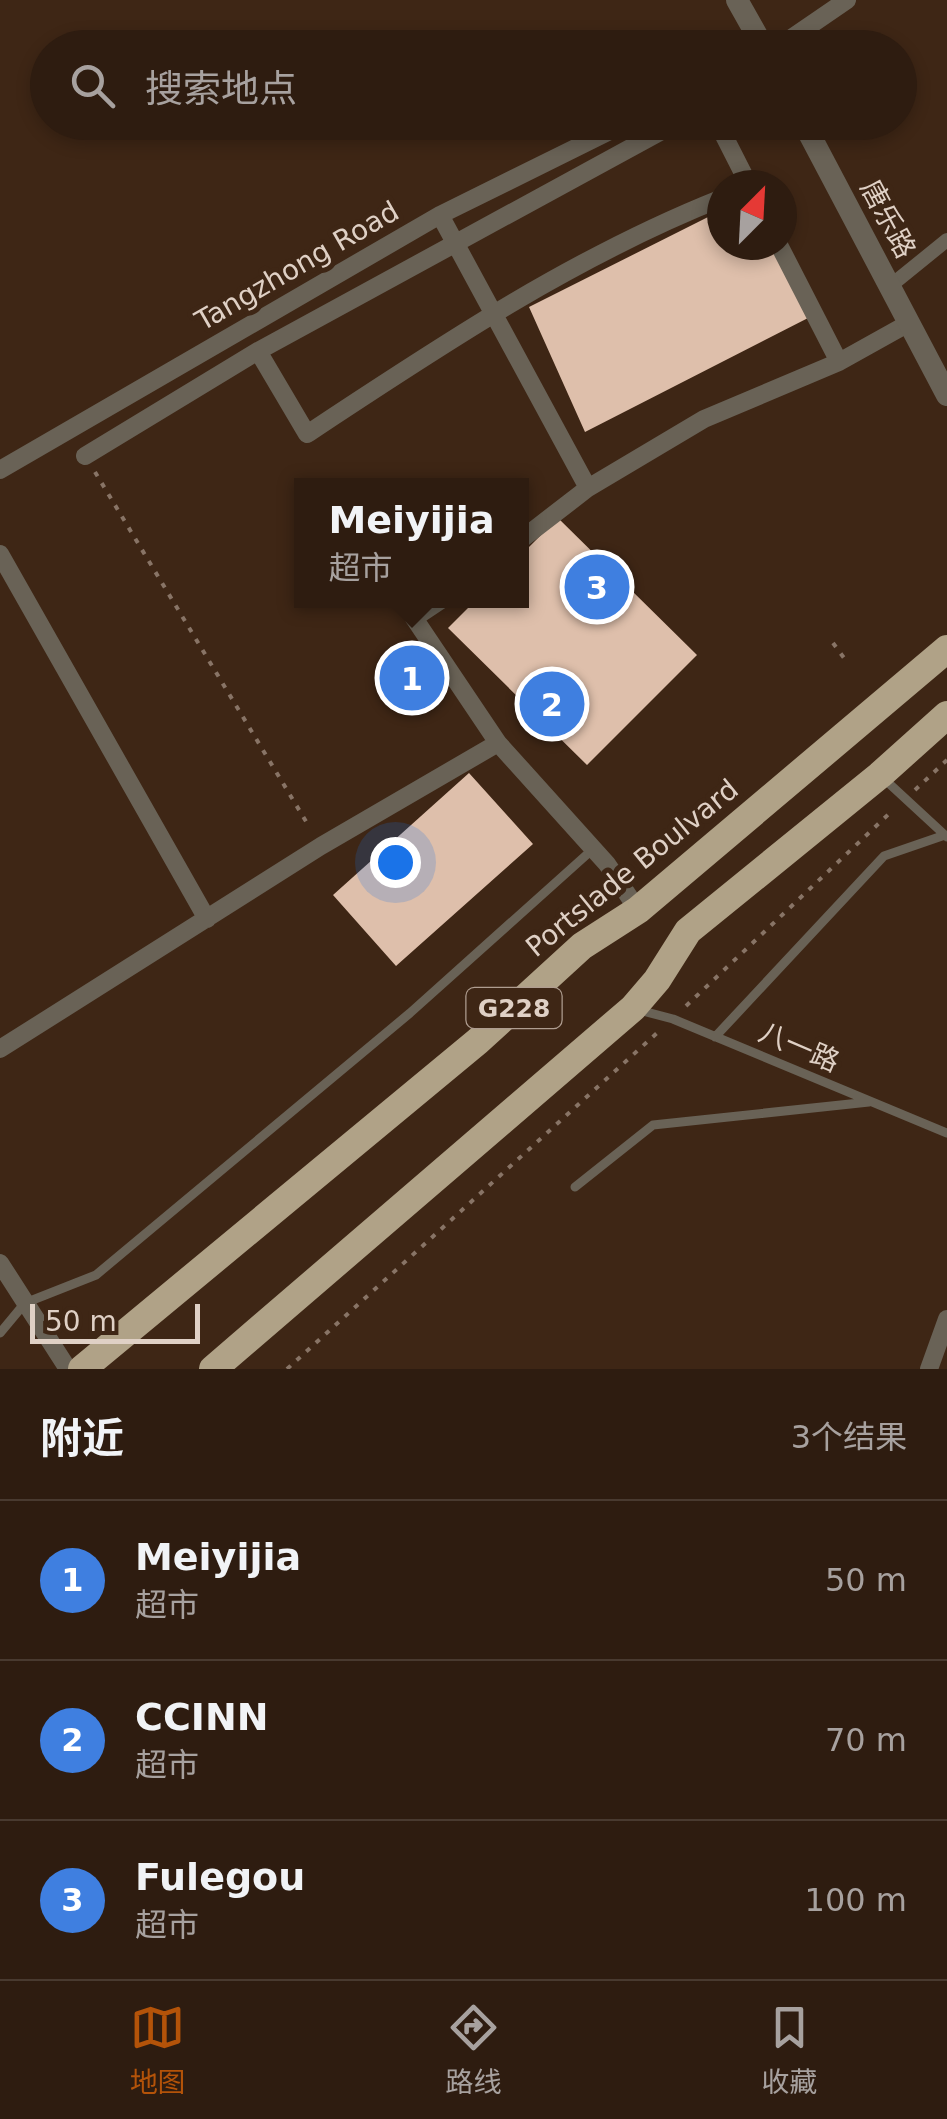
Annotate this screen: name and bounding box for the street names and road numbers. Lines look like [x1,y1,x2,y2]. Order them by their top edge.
street label: 唐乐路 [854,174,922,264]
street label: Tangzhong Road [189,194,405,338]
street label: Portslade Boulvard [519,772,745,964]
road number: G228 [466,988,562,1028]
street label: 八一路 [754,1015,844,1079]

